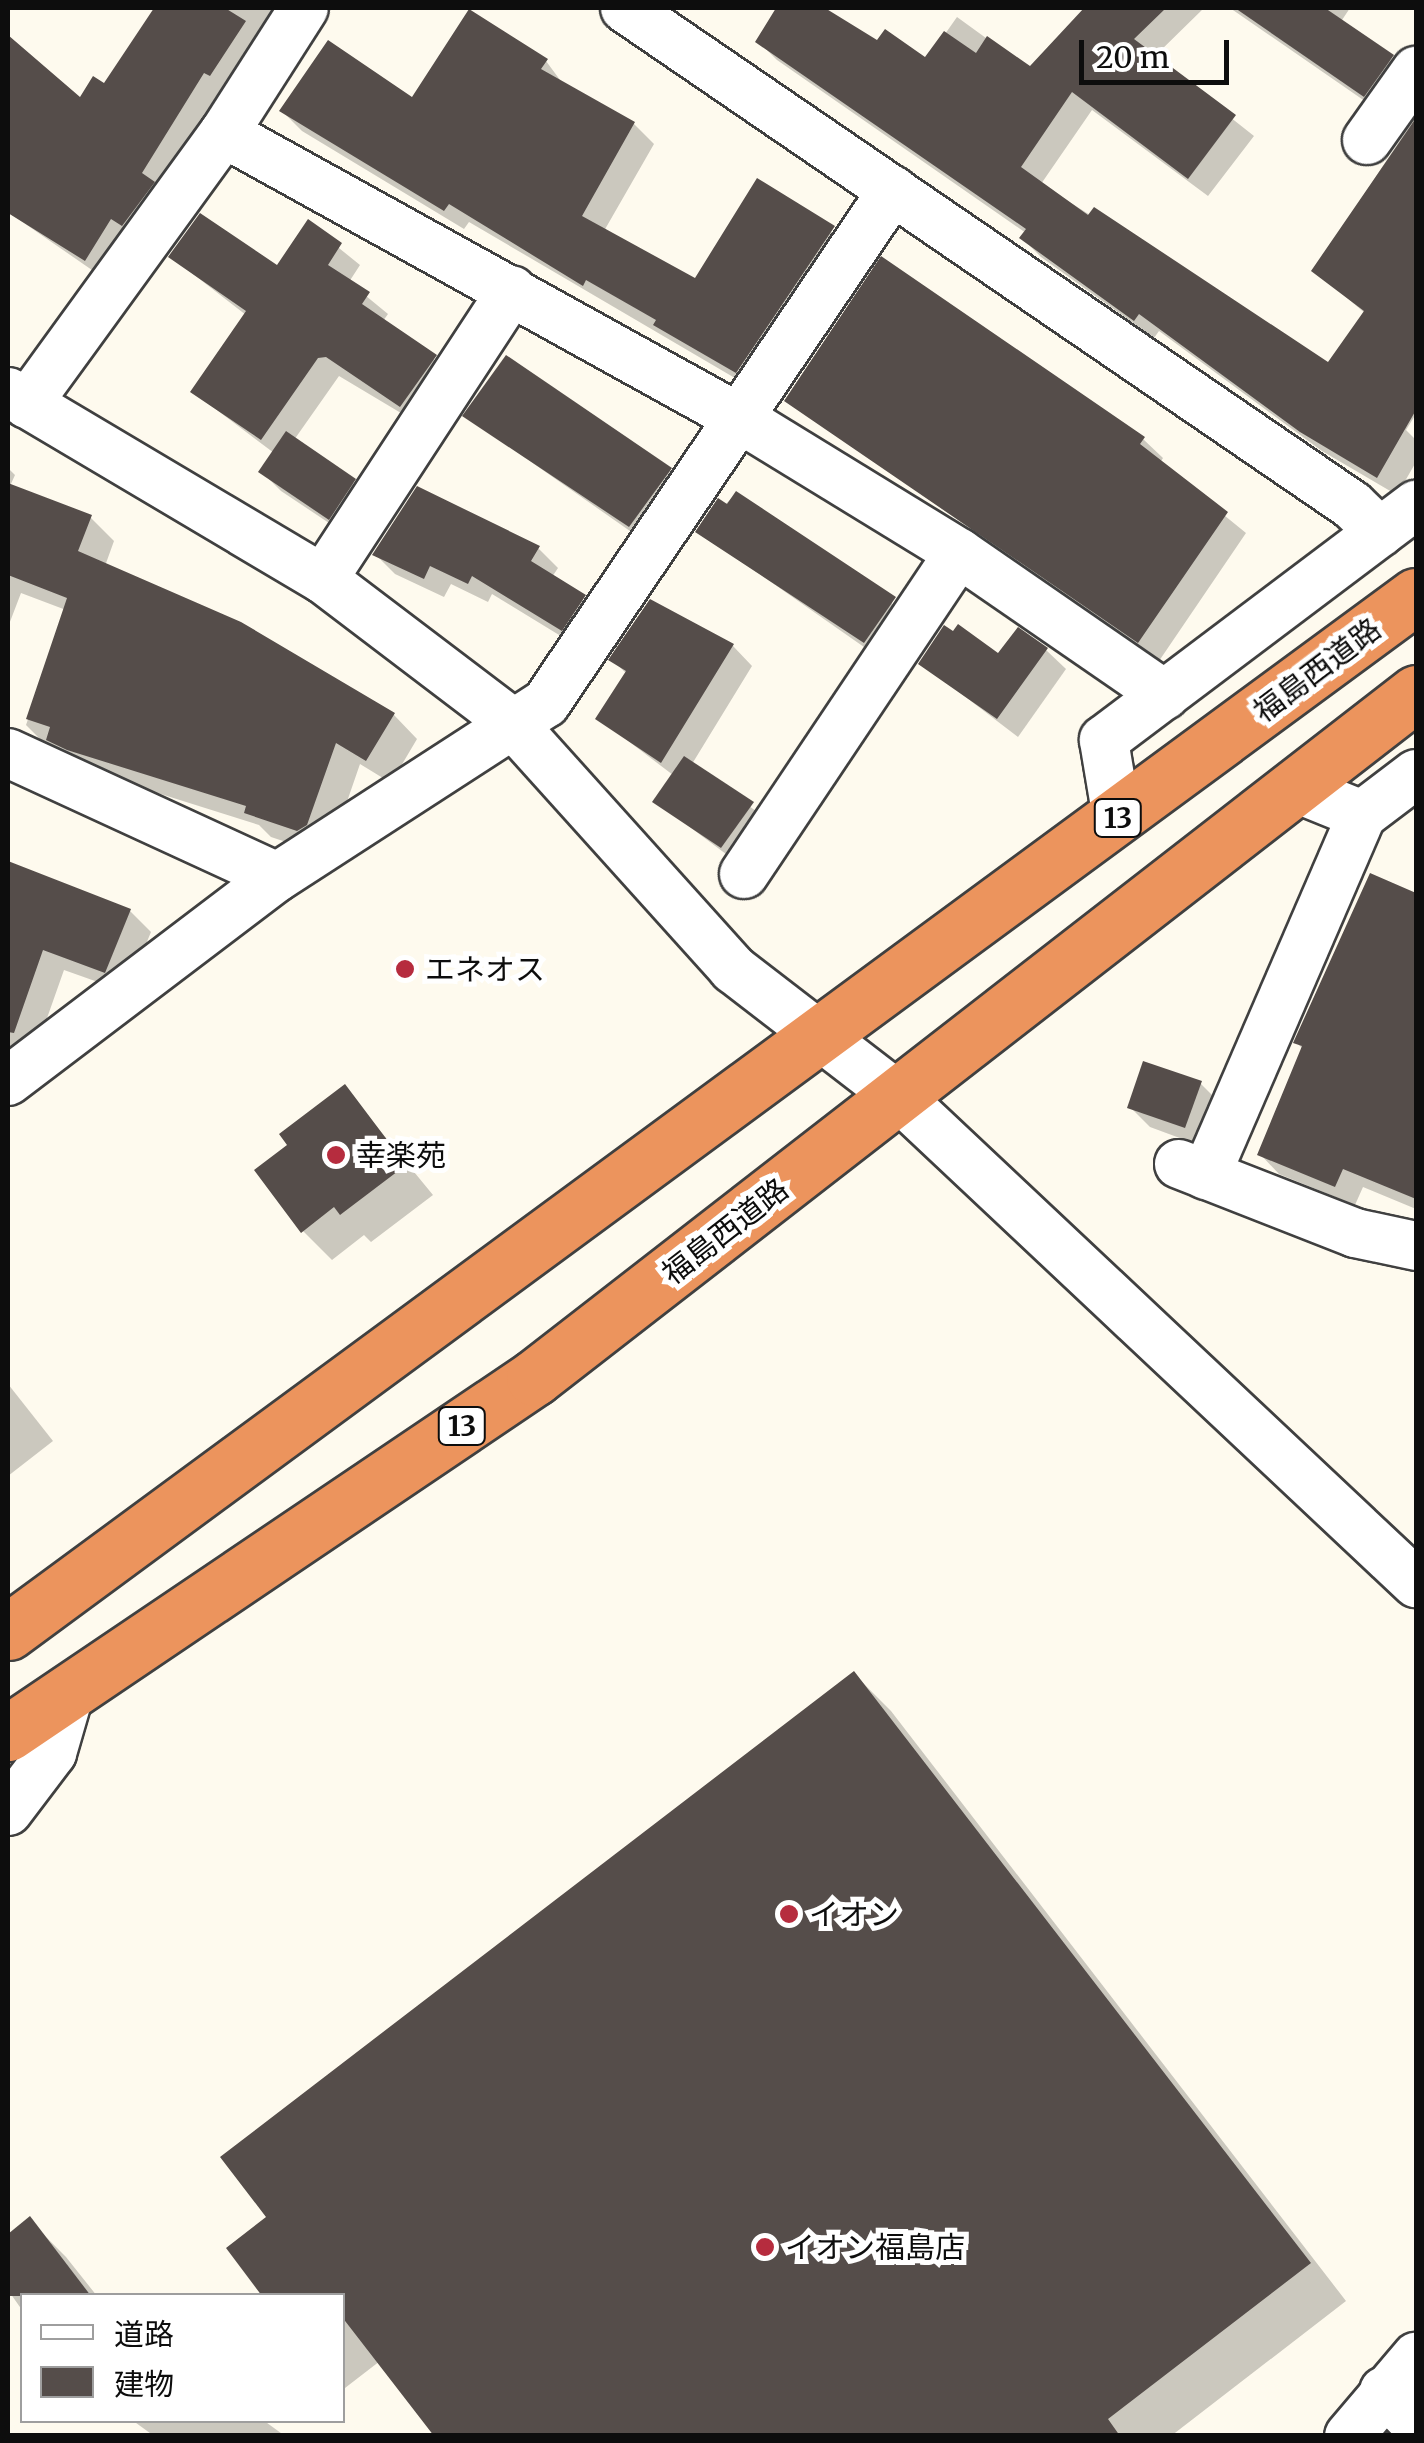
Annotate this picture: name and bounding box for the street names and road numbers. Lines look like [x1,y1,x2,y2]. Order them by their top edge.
street label: 福島西道路 [1246,610,1388,730]
road number: 13 [1093,795,1143,841]
street label: 福島西道路 [655,1171,795,1291]
road number: 13 [437,1403,487,1449]

